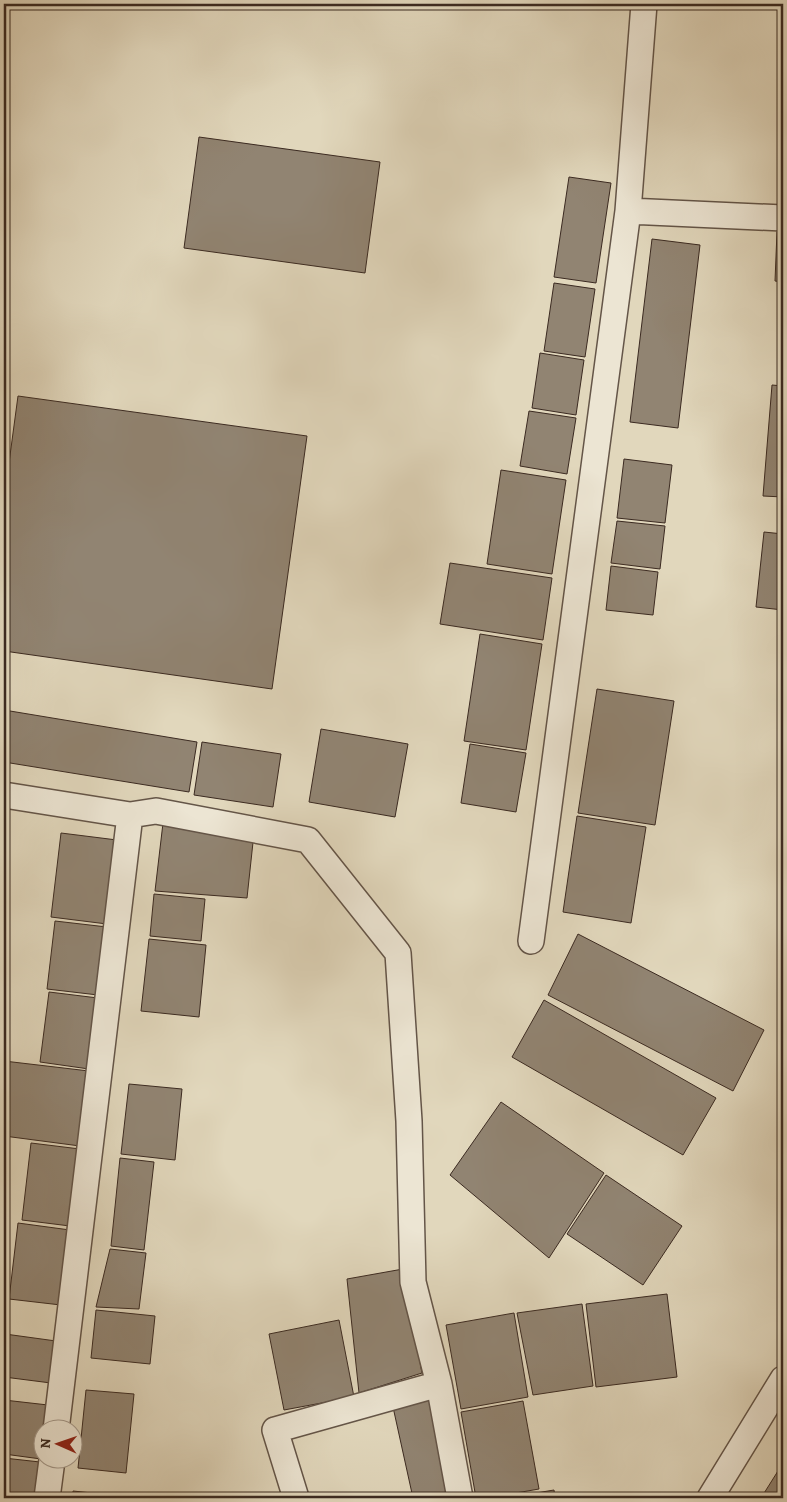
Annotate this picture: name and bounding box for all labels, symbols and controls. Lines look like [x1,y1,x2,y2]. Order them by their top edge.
north arrow [32,1420,82,1470]
text: N [36,1438,55,1449]

